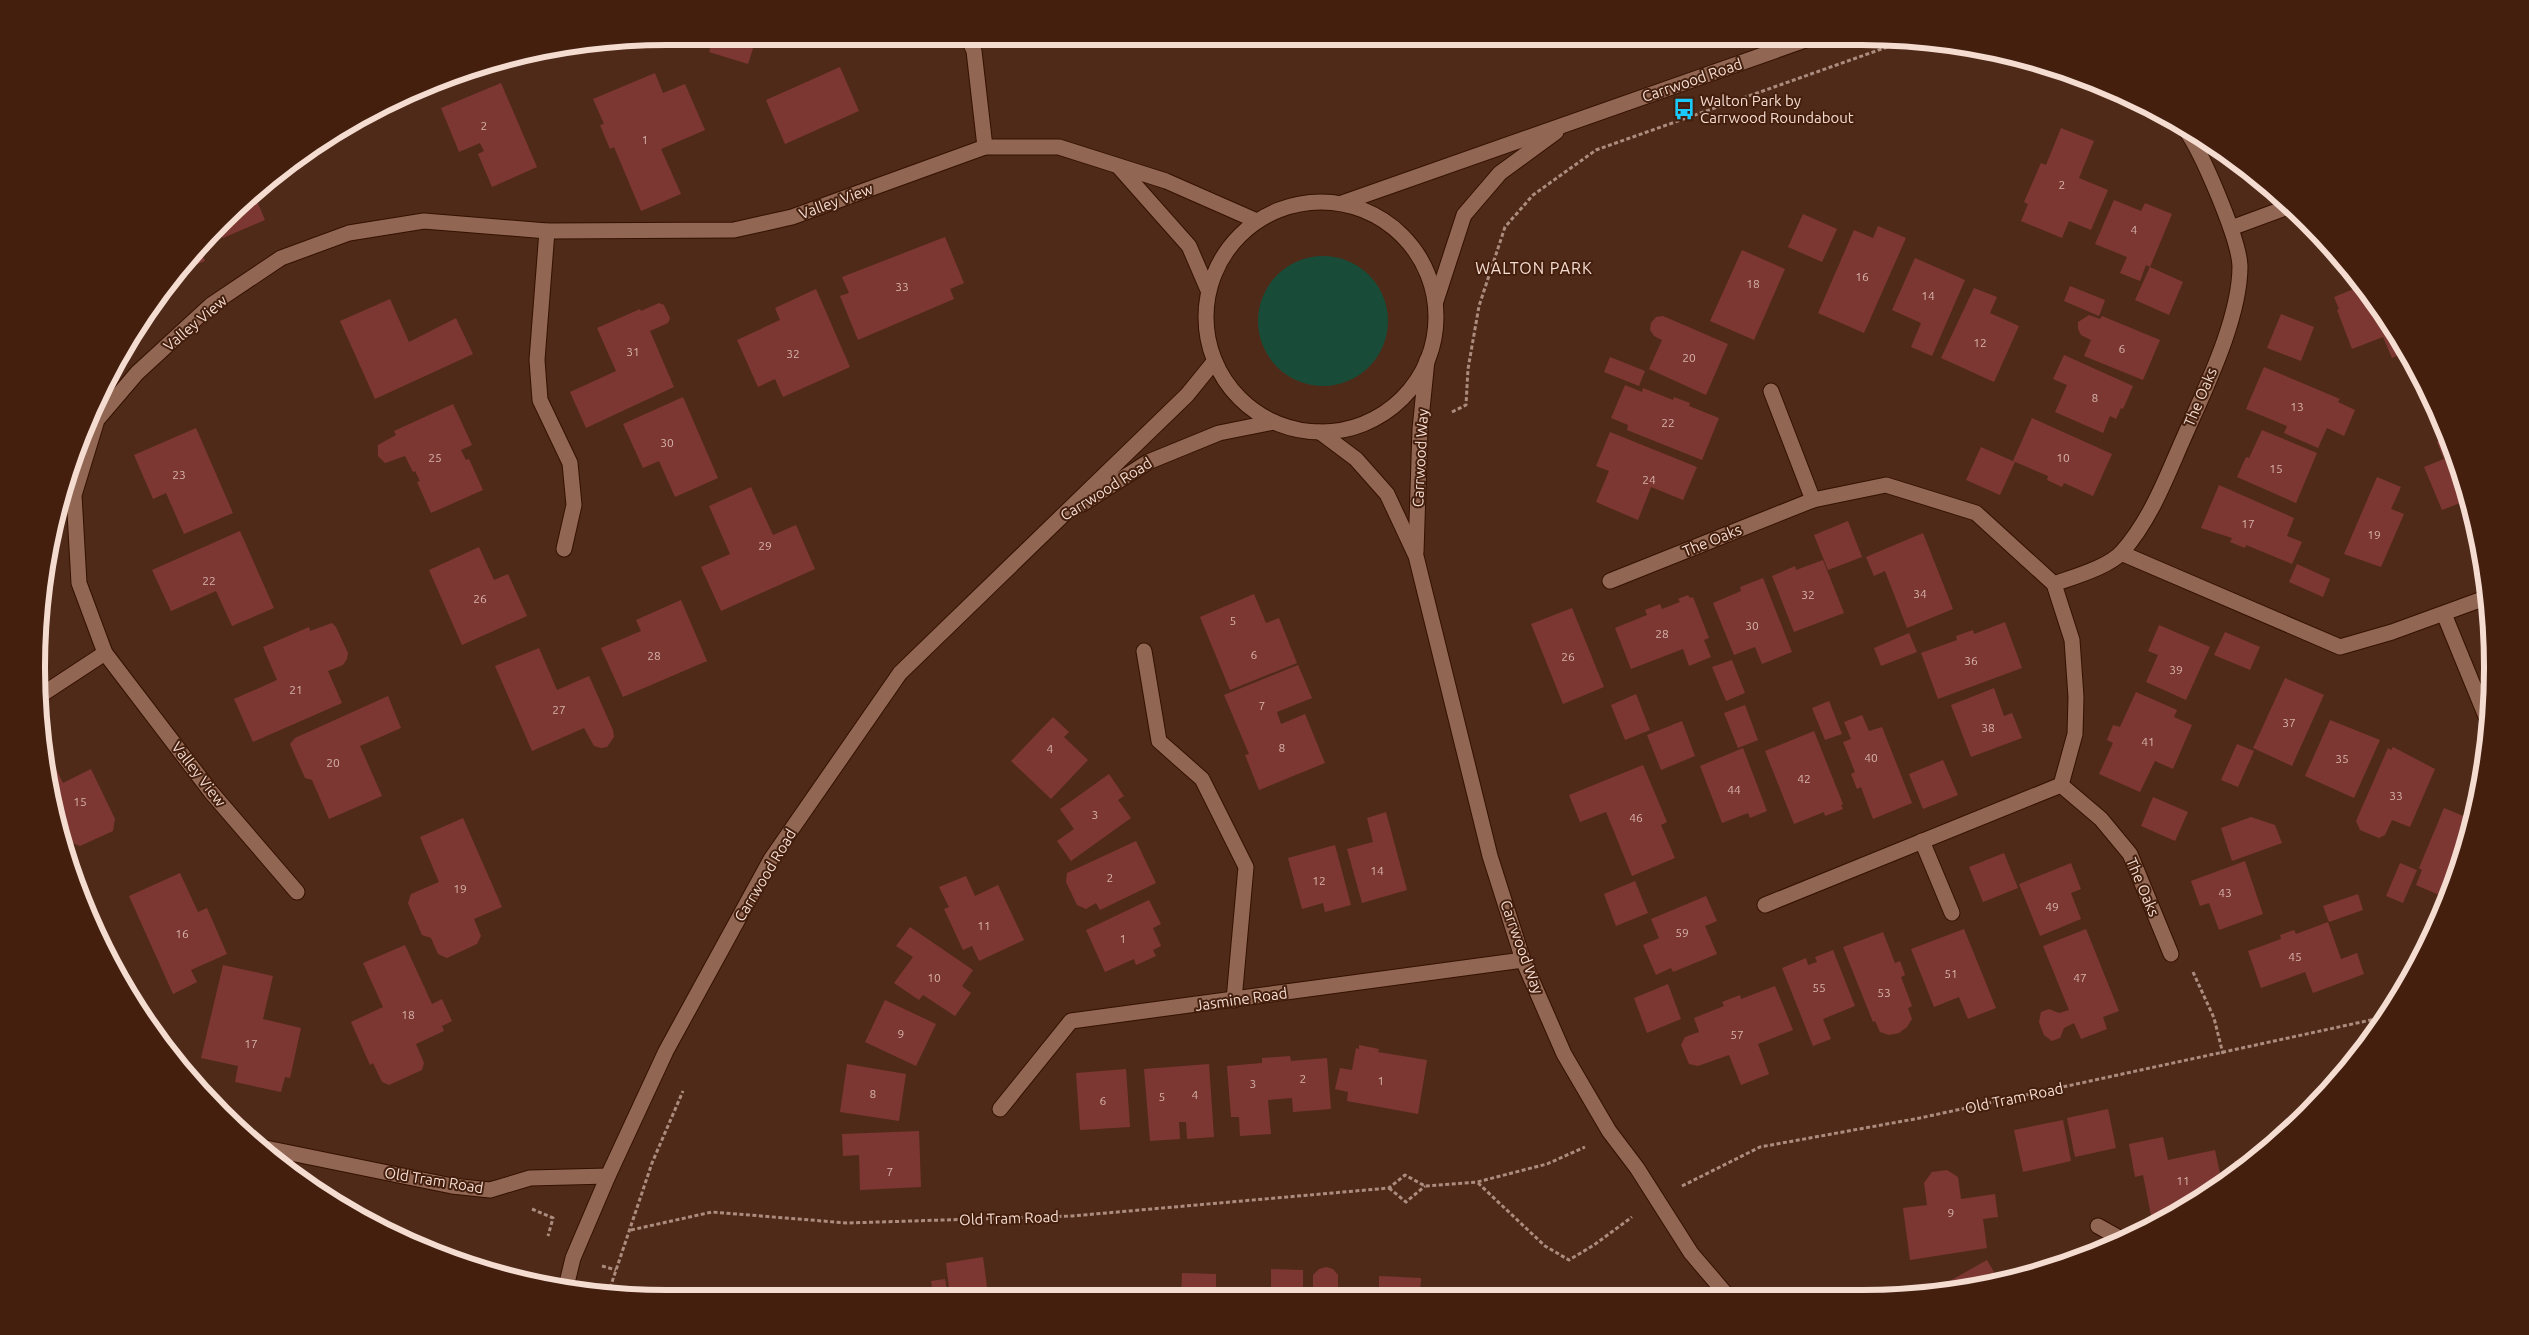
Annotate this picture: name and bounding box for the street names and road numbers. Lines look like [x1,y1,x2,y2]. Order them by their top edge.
street label: Carrwood Road [1640,55,1744,105]
street label: Valley View [797,180,876,222]
street label: Valley View [160,291,230,354]
street label: The Oaks [2180,365,2220,429]
street label: Carrwood Way [1409,408,1431,508]
street label: Carrwood Road [1057,454,1155,524]
street label: The Oaks [1680,520,1744,560]
street label: Valley View [168,738,230,810]
street label: Carrwood Road [731,826,799,924]
street label: The Oaks [2123,855,2163,919]
street label: Carrwood Way [1497,898,1547,996]
street label: Jasmine Road [1194,984,1288,1014]
street label: Old Tram Road [1963,1079,2065,1117]
street label: Old Tram Road [383,1164,485,1196]
street label: Old Tram Road [959,1208,1059,1228]

